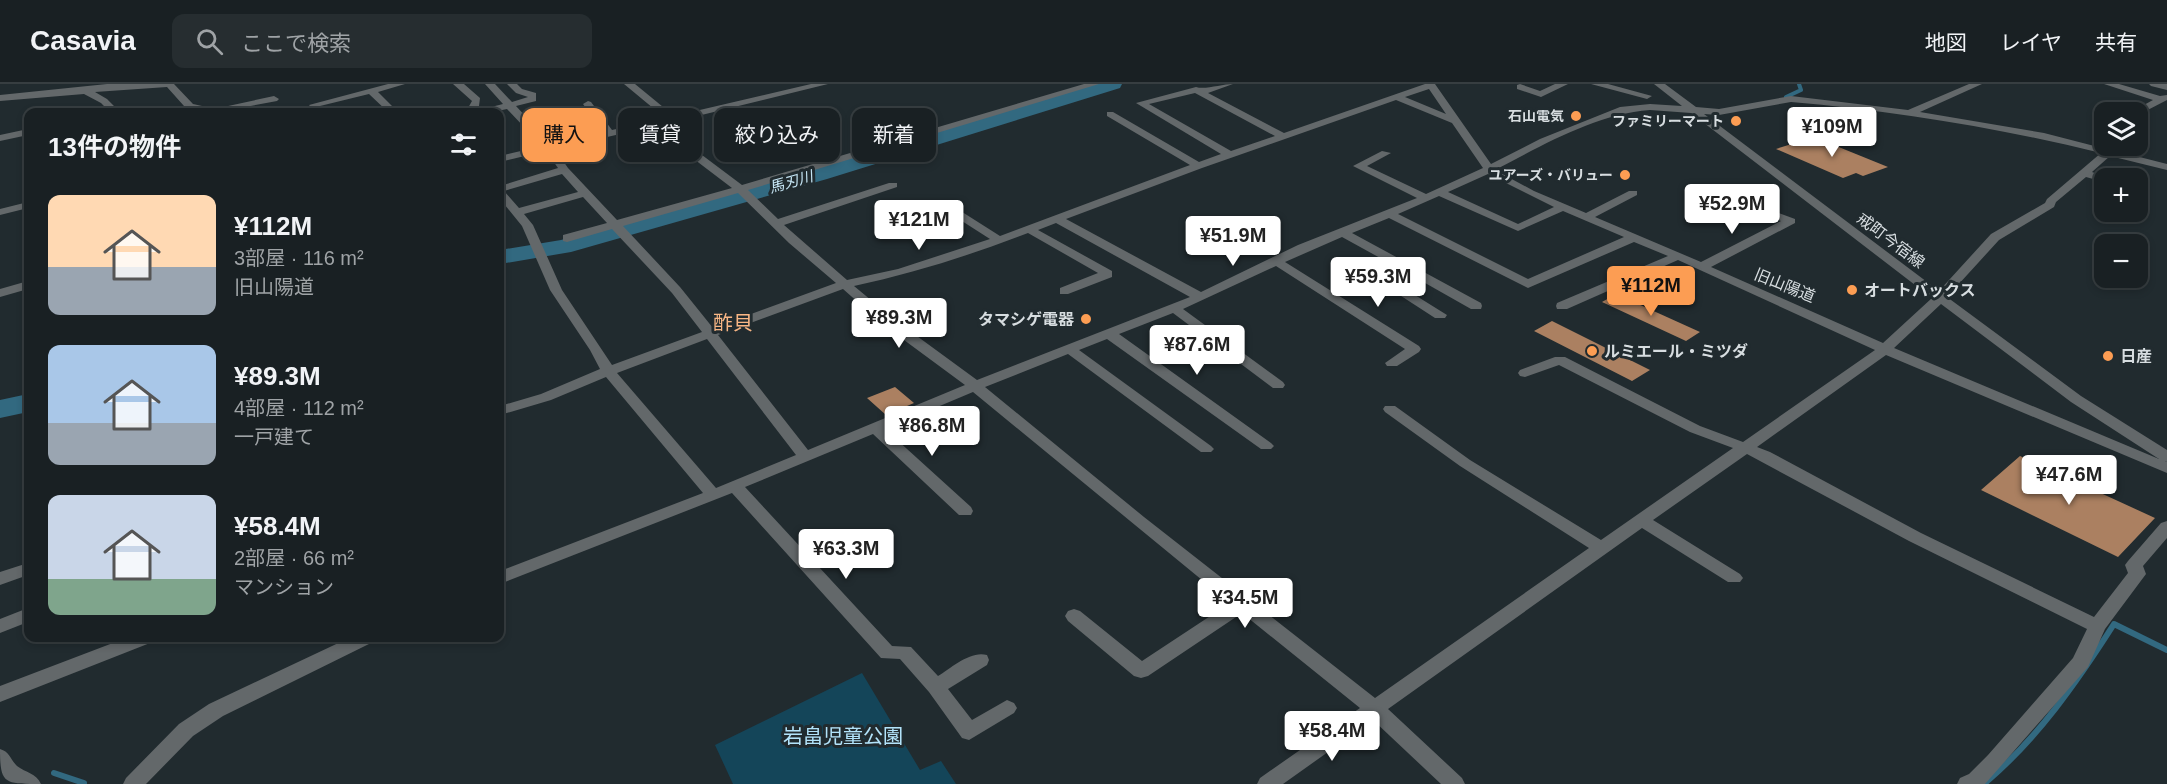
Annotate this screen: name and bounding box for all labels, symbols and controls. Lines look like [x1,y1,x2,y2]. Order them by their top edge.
search box [172,14,592,68]
text: Casavia [30,25,136,56]
icon: search [193,25,226,58]
text: ここで検索 [241,31,351,56]
text: 地図 [1925,31,1967,54]
text: レイヤ [2000,31,2062,54]
text: 共有 [2095,31,2137,54]
map controls [2094,102,2148,288]
button: layers [2094,102,2148,156]
pin: ¥109M [1790,107,1874,158]
chip: 購入 [522,108,606,162]
chip: 賃貸 [618,108,702,162]
chip: 絞り込み [714,108,840,162]
chip: 新着 [852,108,936,162]
place label: 石山電気 [1508,108,1564,124]
marker: 石山電気 [1569,109,1583,123]
place label: ファミリーマート [1612,113,1724,129]
marker: ファミリーマート [1729,114,1743,128]
text: ¥109M [1801,115,1863,137]
icon: filters [447,128,480,161]
text: 13件の物件 [48,132,181,162]
water label: 馬刃川 [767,167,817,196]
place label: ユアーズ・バリュー [1489,167,1613,183]
marker: ユアーズ・バリュー [1618,168,1632,182]
button: + [2094,168,2148,222]
pin: ¥52.9M [1683,184,1781,235]
text: ¥52.9M [1699,192,1765,214]
pin: ¥121M [877,200,961,251]
text: ¥121M [888,208,950,230]
street label: 戒町今宿線 [1854,210,1928,271]
text: ¥112M [234,211,312,241]
pin: ¥51.9M [1184,216,1282,267]
icon: home [96,219,168,291]
text: ¥51.9M [1200,224,1266,246]
button: − [2094,234,2148,288]
text: 3部屋 · 116 m² [234,247,364,269]
pin: ¥59.3M [1329,257,1427,308]
text: ¥59.3M [1345,265,1411,287]
pin: ¥112M [1609,266,1693,317]
street label: 旧山陽道 [1752,266,1818,305]
text: ¥112M [1621,274,1681,296]
text: 旧山陽道 [234,276,314,298]
place label: オートバックス [1864,282,1976,299]
marker: オートバックス [1845,283,1859,297]
pin: ¥89.3M [850,298,948,349]
text: ¥89.3M [866,306,932,328]
place label: タマシゲ電器 [978,311,1075,328]
district label: 酢貝 [713,312,753,334]
marker: タマシゲ電器 [1079,312,1093,326]
pin: ¥87.6M [1148,325,1246,376]
text: ¥87.6M [1164,333,1230,355]
place label: ルミエール・ミツダ [1604,343,1748,360]
marker: ルミエール・ミツダ [1585,344,1599,358]
place label: 日産 [2120,348,2152,365]
marker: 日産 [2101,349,2115,363]
text: ¥89.3M [234,361,321,391]
icon: home [96,369,168,441]
text: 4部屋 · 112 m² [234,397,364,419]
pin: ¥86.8M [883,406,981,457]
text: ¥86.8M [899,414,965,436]
text: 一戸建て [234,426,314,448]
pin: ¥47.6M [2020,455,2118,506]
text: ¥47.6M [2036,463,2102,485]
text: ¥58.4M [234,511,321,541]
icon: home [96,519,168,591]
pin: ¥63.3M [797,529,895,580]
text: ¥63.3M [813,537,879,559]
text: 2部屋 · 66 m² [234,547,354,569]
text: マンション [234,576,334,598]
pin: ¥34.5M [1196,578,1294,629]
text: ¥34.5M [1212,586,1278,608]
pin: ¥58.4M [1283,711,1381,762]
text: ¥58.4M [1299,719,1365,741]
park label: 岩畠児童公園 [783,725,903,747]

